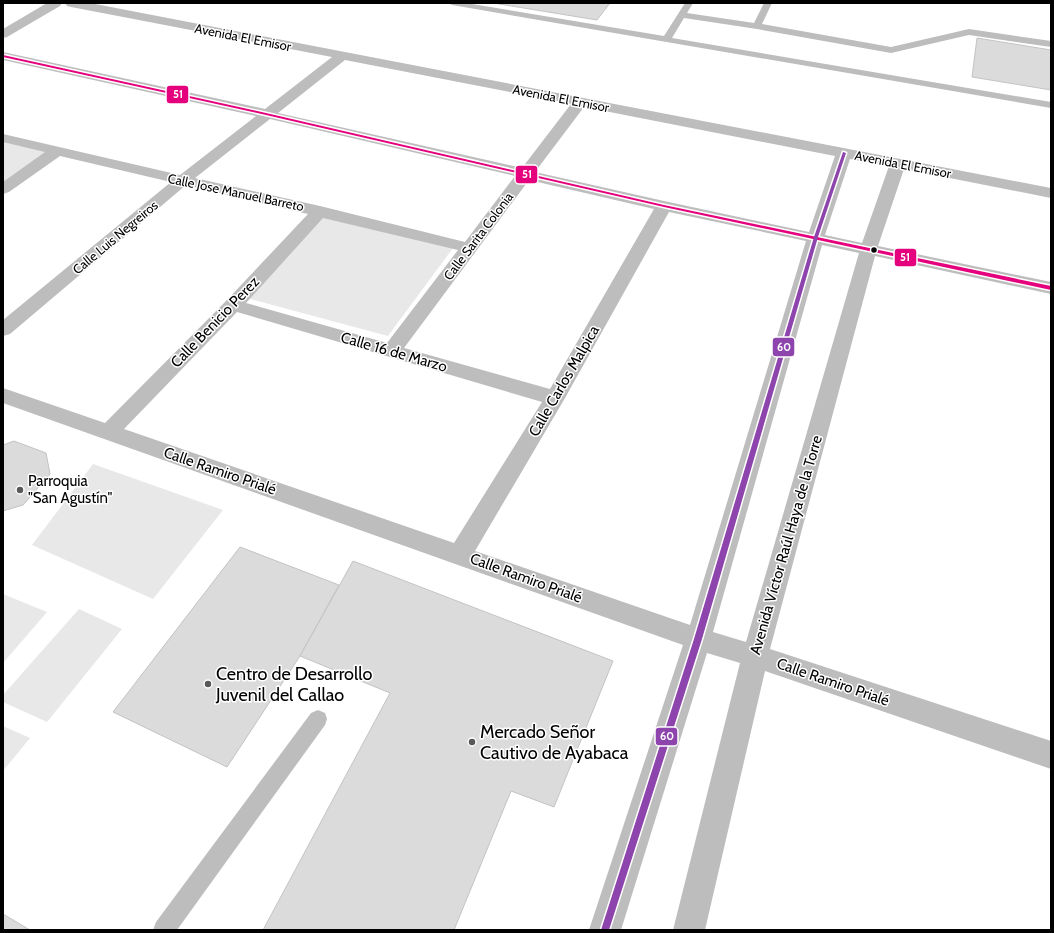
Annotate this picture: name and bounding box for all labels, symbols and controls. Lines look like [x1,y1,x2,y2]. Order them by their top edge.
street label: Avenida El Emisor [193,20,293,54]
street label: Avenida El Emisor [511,81,611,115]
line badge: 51 [166,85,189,104]
text: 51 [173,87,183,101]
street label: Avenida El Emisor [853,147,953,181]
line badge: 51 [515,165,538,184]
text: 51 [522,167,532,181]
street label: Calle Jose Manuel Barreto [166,170,306,214]
street label: Calle Sarita Colonia [440,188,517,283]
street label: Calle Luis Negreiros [69,196,161,277]
unlabelled marker [869,245,879,255]
line badge: 51 [894,248,917,267]
text: 51 [900,250,910,264]
street label: Calle Benicio Perez [167,273,263,371]
street label: Calle Carlos Malpica [525,322,604,440]
street label: Calle 16 de Marzo [339,328,449,376]
line badge: 60 [772,337,795,357]
text: 60 [777,340,791,354]
street label: Avenida Víctor Raúl Haya de la Torre [746,433,826,657]
street label: Calle Ramiro Prialé [161,443,279,499]
place label: Parroquia "San Agustín" [28,472,113,507]
marker: Parroquia "San Agustín" [15,485,25,495]
street label: Calle Ramiro Prialé [468,549,585,607]
street label: Calle Ramiro Prialé [774,654,892,710]
place label: Centro de Desarrollo Juvenil del Callao [215,663,372,706]
marker: Centro de Desarrollo Juvenil del Callao [203,679,213,689]
place label: Mercado Señor Cautivo de Ayabaca [480,721,629,764]
line badge: 60 [655,727,678,746]
text: 60 [660,729,674,743]
marker: Mercado Señor Cautivo de Ayabaca [467,737,477,747]

